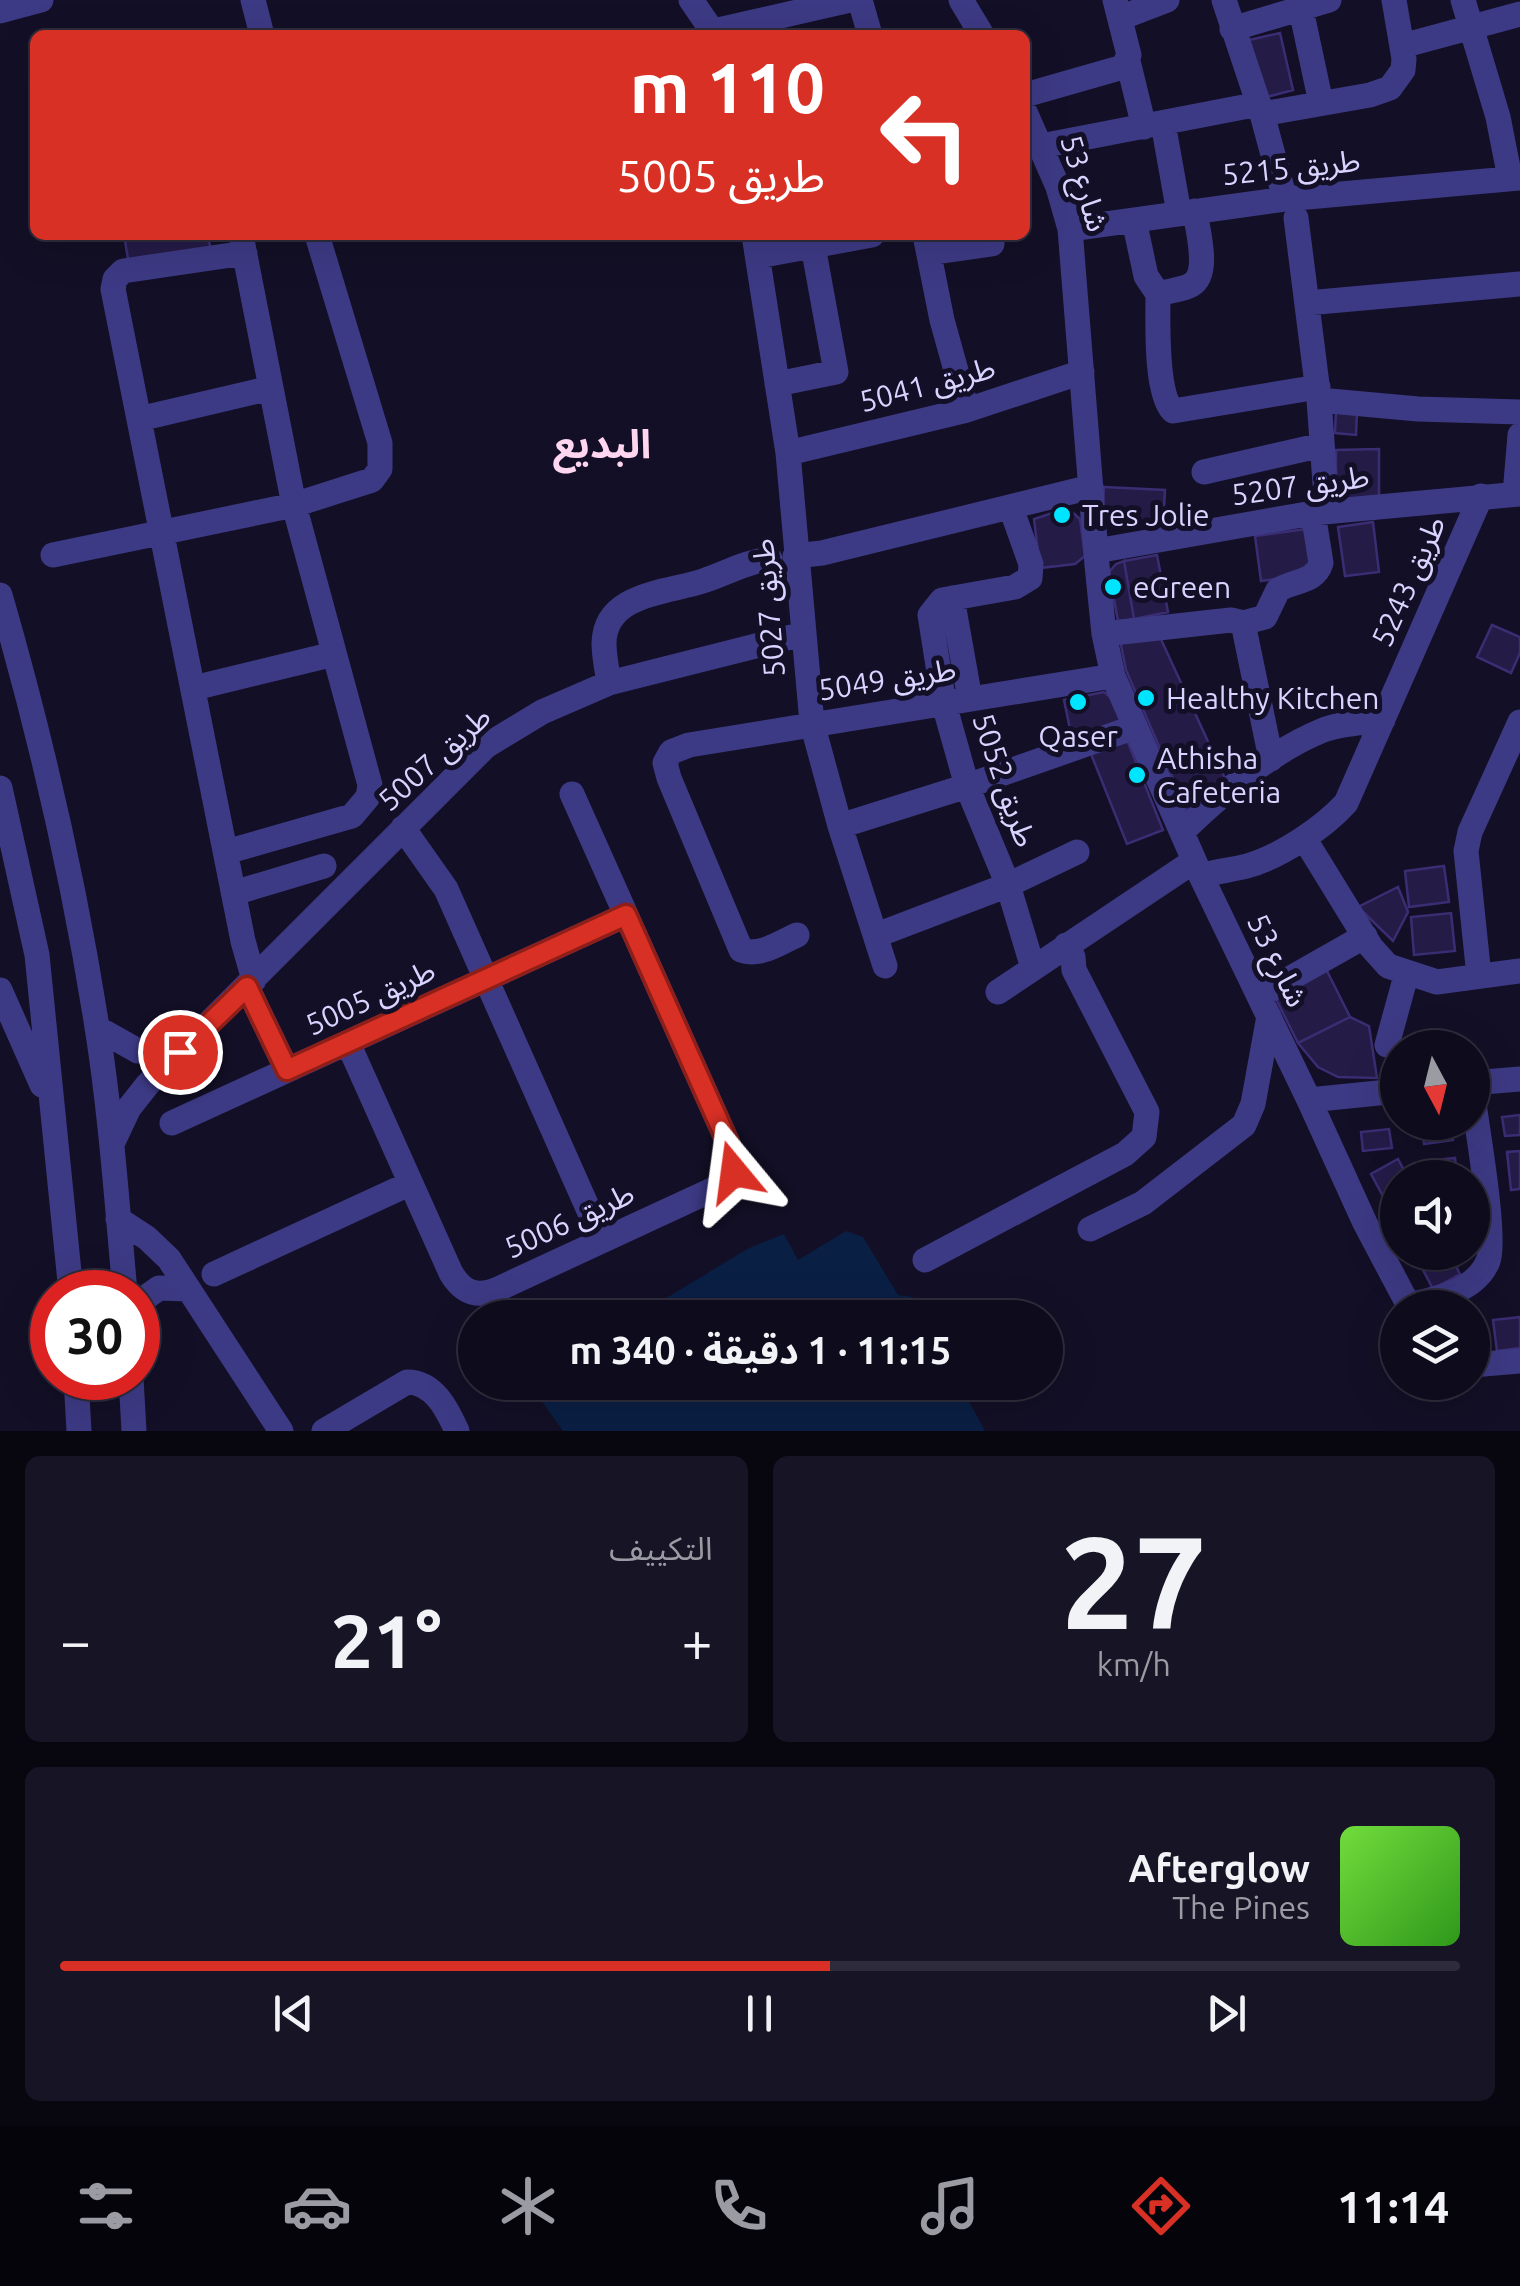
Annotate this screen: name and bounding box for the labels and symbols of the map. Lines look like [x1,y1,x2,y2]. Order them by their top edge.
street label: شارع 53 [1049,131,1116,237]
street label: طريق 5215 [1220,143,1362,193]
street label: طريق 5041 [855,350,999,420]
district label: البديع [553,421,651,474]
street label: طريق 5207 [1229,458,1371,513]
place label: Tres Jolie [1082,498,1209,532]
marker: Tres Jolie [1051,504,1073,526]
street label: طريق 5243 [1364,511,1454,652]
street label: طريق 5027 [745,537,793,679]
place label: eGreen [1133,570,1231,604]
marker: eGreen [1102,576,1124,598]
street label: طريق 5049 [816,651,959,709]
place label: Healthy Kitchen [1166,681,1379,715]
marker: Healthy Kitchen [1135,687,1157,709]
marker: Qaser [1067,691,1089,713]
street label: طريق 5007 [371,699,498,819]
street label: طريق 5052 [964,709,1044,852]
place label: Qaser [1038,719,1118,753]
place label: Athisha Cafeteria [1157,741,1281,809]
marker: Athisha Cafeteria [1126,764,1148,786]
street label: شارع 53 [1236,908,1315,1015]
street label: طريق 5005 [300,952,441,1044]
pin [138,1010,223,1095]
north arrow [1380,1030,1490,1140]
position arrow [682,1120,786,1224]
street label: طريق 5006 [499,1175,640,1267]
speed limit sign: 30 [30,1270,160,1400]

